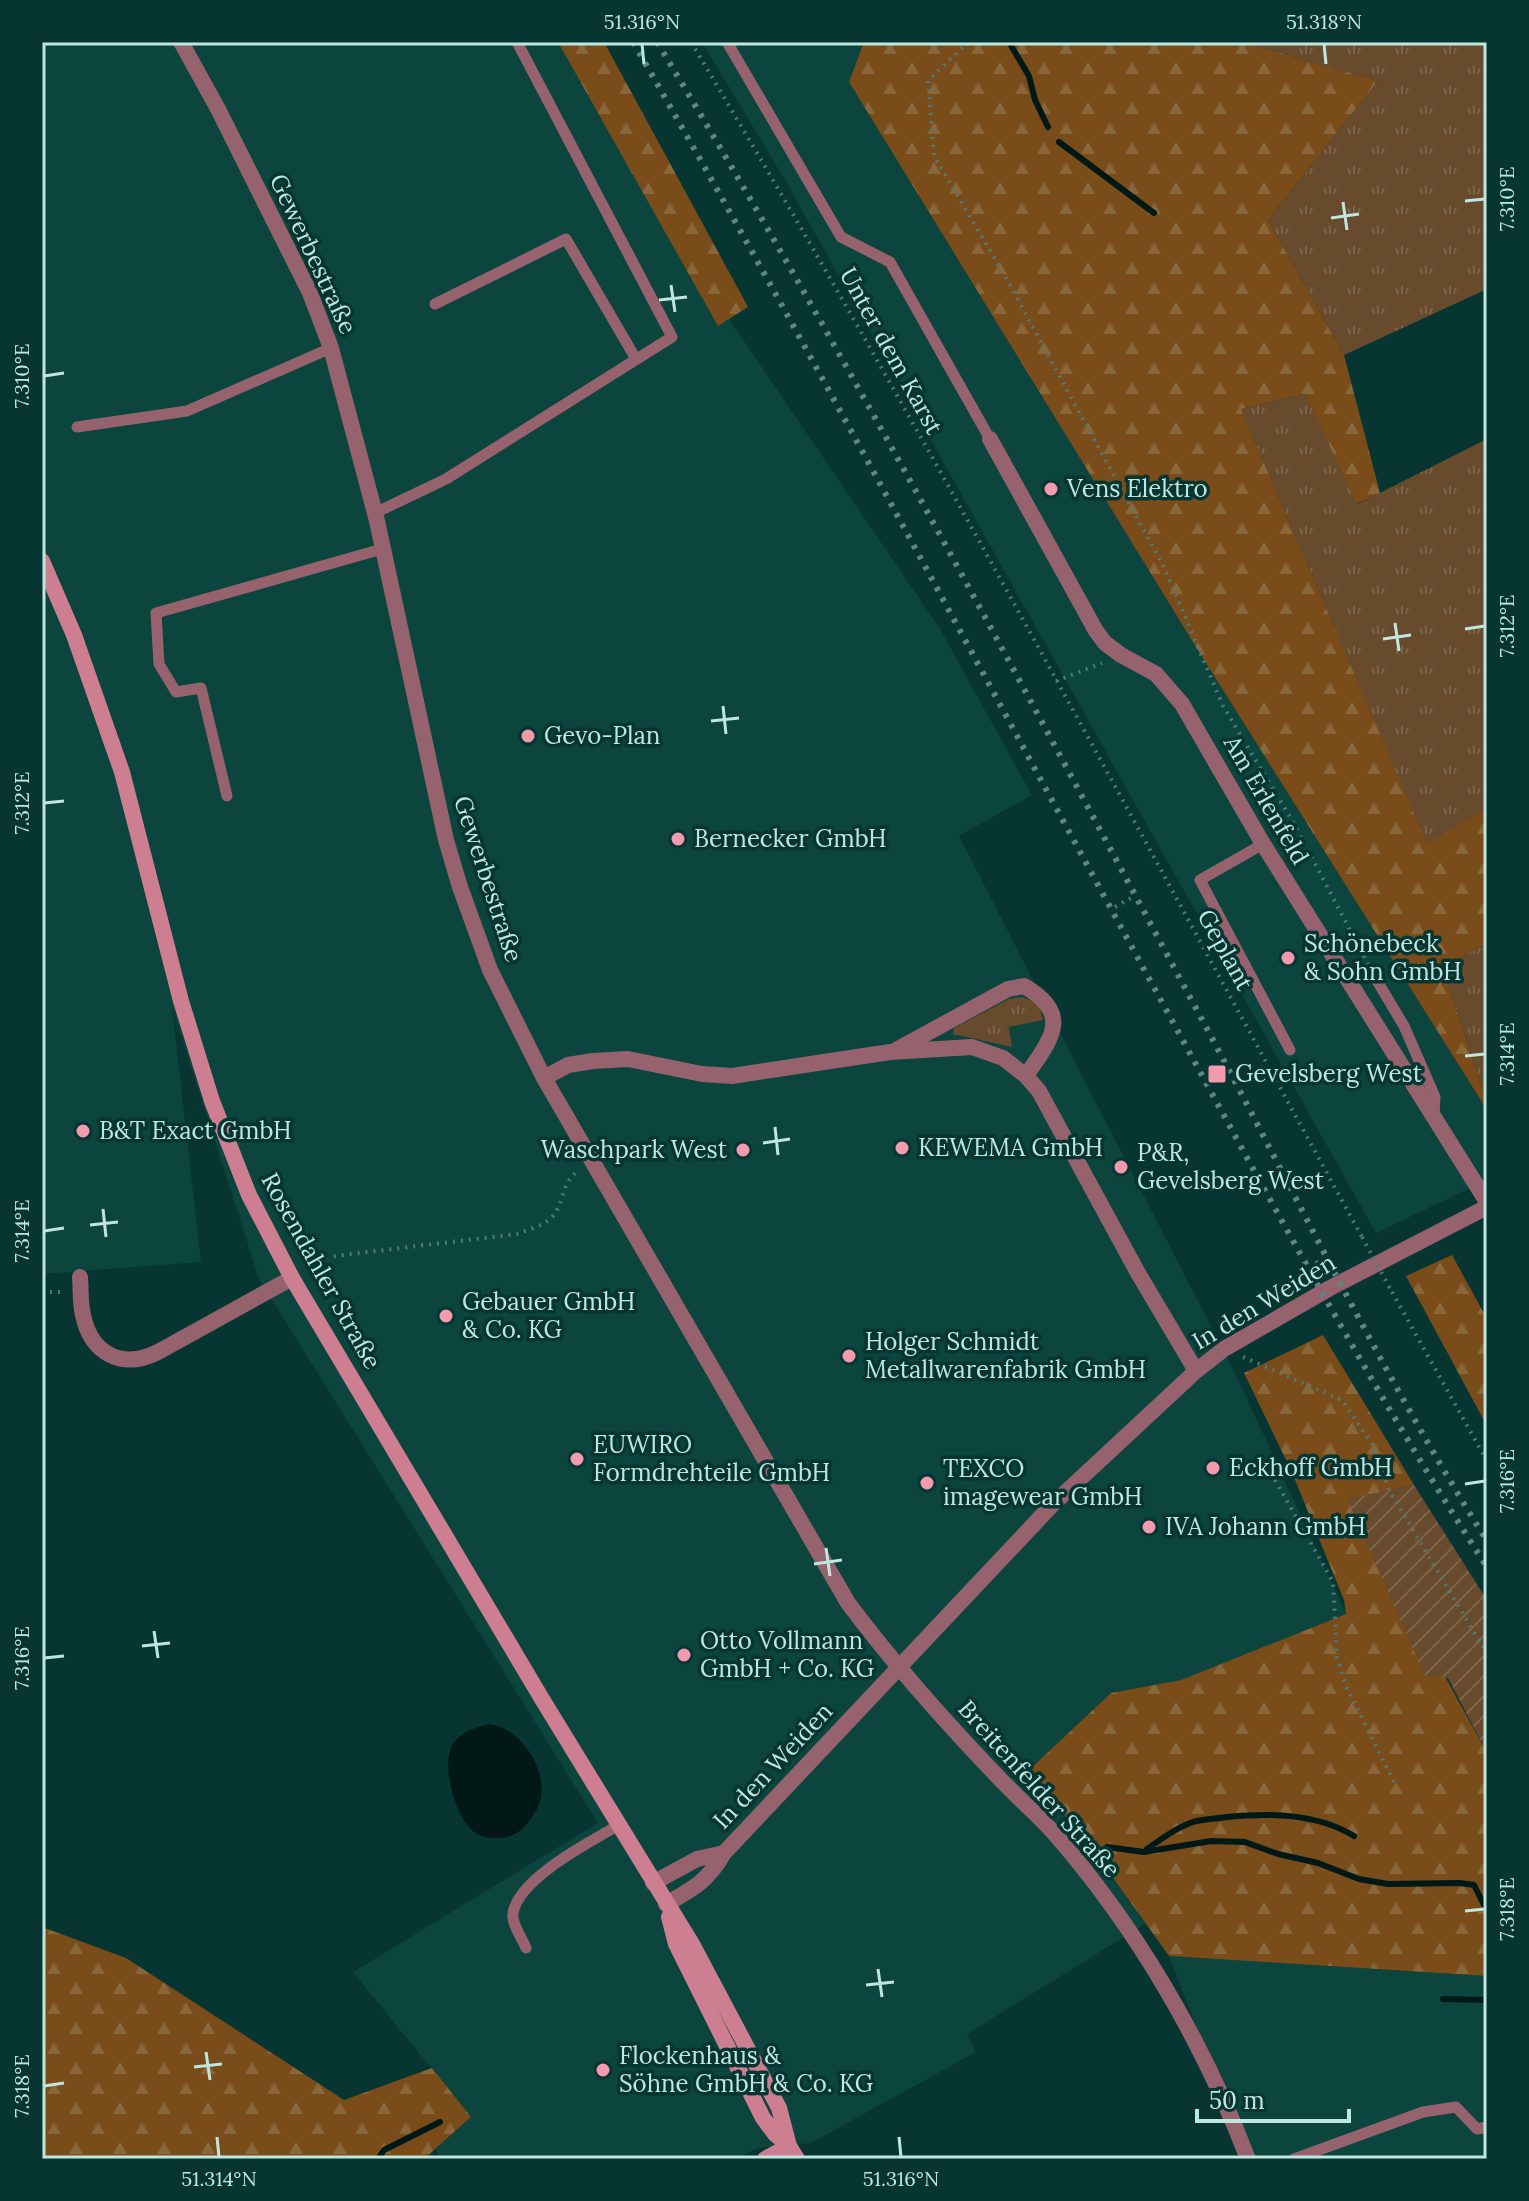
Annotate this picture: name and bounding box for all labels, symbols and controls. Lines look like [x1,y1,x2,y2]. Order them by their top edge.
text: 51.316°N [604,9,680,34]
text: 51.318°N [1286,9,1362,34]
text: 7.310°E [1494,167,1519,231]
street label: Gewerbestraße [263,169,364,339]
street label: Unter dem Karst [833,262,950,440]
text: 7.310°E [9,344,34,408]
place label: Vens Elektro [1066,473,1208,504]
marker: Vens Elektro [1042,480,1060,498]
text: 7.312°E [1494,595,1519,657]
place label: Gevo-Plan [544,720,660,751]
marker: Gevo-Plan [519,727,537,745]
street label: Am Erlenfeld [1217,729,1316,870]
text: 7.312°E [9,772,34,834]
street label: Gewerbestraße [447,792,530,966]
place label: Bernecker GmbH [694,823,887,854]
marker: Bernecker GmbH [669,830,687,848]
street label: Geplant [1191,904,1261,996]
place label: Schönebeck & Sohn GmbH [1304,928,1462,987]
marker: Schönebeck & Sohn GmbH [1279,949,1297,967]
text: 7.314°E [1494,1023,1519,1085]
place label: Gevelsberg West [1235,1058,1423,1089]
marker: Gevelsberg West [1206,1063,1228,1085]
place label: B&T Exact GmbH [99,1115,292,1146]
marker: B&T Exact GmbH [74,1122,92,1140]
place label: KEWEMA GmbH [918,1132,1103,1163]
place label: Waschpark West [541,1134,728,1165]
place label: P&R, Gevelsberg West [1137,1137,1325,1196]
marker: KEWEMA GmbH [893,1139,911,1157]
marker: Waschpark West [734,1141,752,1159]
marker: P&R, Gevelsberg West [1112,1158,1130,1176]
street label: Rosendahler Straße [255,1167,388,1374]
text: 7.314°E [9,1200,34,1262]
street label: In den Weiden [1187,1247,1341,1356]
place label: Gebauer GmbH & Co. KG [462,1286,635,1345]
marker: Gebauer GmbH & Co. KG [437,1307,455,1325]
place label: Holger Schmidt Metallwarenfabrik GmbH [865,1326,1146,1385]
marker: Holger Schmidt Metallwarenfabrik GmbH [840,1347,858,1365]
place label: EUWIRO Formdrehteile GmbH [593,1429,830,1488]
text: 7.316°E [1494,1449,1519,1513]
marker: EUWIRO Formdrehteile GmbH [568,1450,586,1468]
place label: Eckhoff GmbH [1229,1452,1393,1483]
place label: TEXCO imagewear GmbH [943,1453,1142,1512]
marker: Eckhoff GmbH [1204,1459,1222,1477]
marker: TEXCO imagewear GmbH [918,1474,936,1492]
place label: IVA Johann GmbH [1165,1511,1366,1542]
marker: IVA Johann GmbH [1140,1518,1158,1536]
place label: Otto Vollmann GmbH + Co. KG [700,1625,874,1684]
text: 7.316°E [9,1626,34,1690]
marker: Otto Vollmann GmbH + Co. KG [675,1646,693,1664]
street label: Breitenfelder Straße [951,1693,1127,1884]
street label: In den Weiden [706,1696,839,1835]
text: 7.318°E [1494,1877,1519,1941]
place label: Flockenhaus & Söhne GmbH & Co. KG [619,2040,873,2099]
text: 7.318°E [9,2054,34,2118]
marker: Flockenhaus & Söhne GmbH & Co. KG [594,2061,612,2079]
scale bar [1197,2073,1349,2123]
text: 50 m [1209,2085,1265,2116]
text: 51.314°N [181,2166,257,2191]
text: 51.316°N [863,2166,939,2191]

